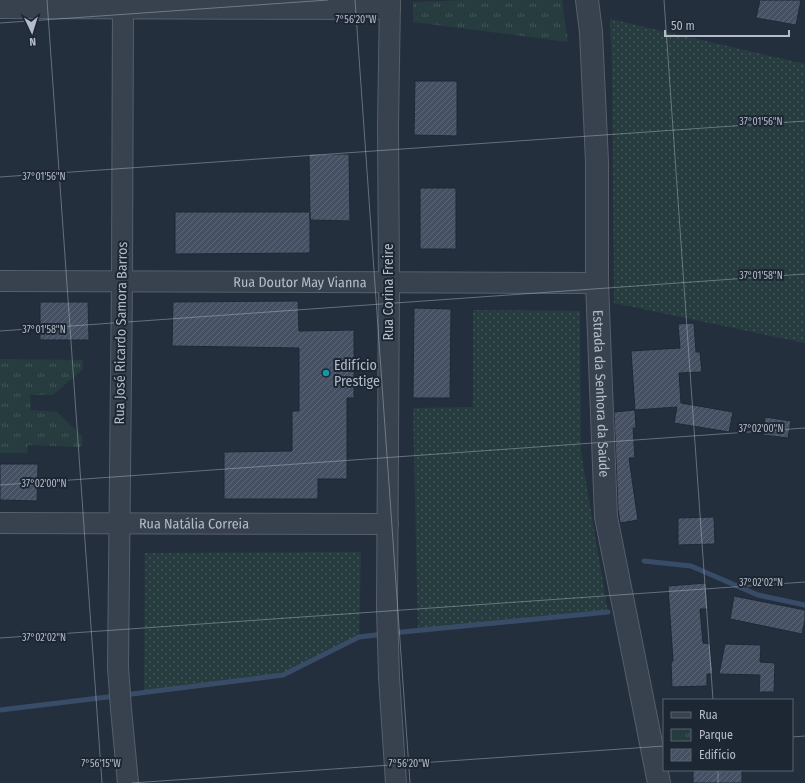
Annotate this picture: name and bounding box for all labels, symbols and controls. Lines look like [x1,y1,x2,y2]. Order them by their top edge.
north arrow [12,12,52,52]
scale bar [665,12,789,38]
text: 7°56'20"W [336,14,377,26]
text: 50 m [671,19,695,33]
text: N [29,35,36,48]
text: 37°01'56"N [739,116,783,128]
text: 37°01'56"N [22,171,66,183]
street label: Rua José Ricardo Samora Barros [111,241,131,425]
street label: Rua Corina Freire [380,243,397,341]
text: 37°01'58"N [739,270,783,282]
street label: Rua Doutor May Vianna [233,273,367,291]
street label: Estrada da Senhora da Saúde [590,309,613,478]
text: 37°01'58"N [22,324,66,336]
place label: Edifício Prestige [334,357,380,390]
marker: Edifício Prestige [321,368,331,378]
text: 37°02'00"N [739,423,783,435]
text: 37°02'00"N [22,478,66,490]
street label: Rua Natália Correia [139,515,249,532]
text: 37°02'02"N [739,577,783,589]
text: 37°02'02"N [22,632,66,644]
legend [663,699,793,771]
text: Rua [699,708,718,722]
text: Parque [699,728,733,742]
text: Edifício [699,748,736,762]
text: 7°56'15"W [81,758,121,770]
text: 7°56'20"W [389,758,430,770]

